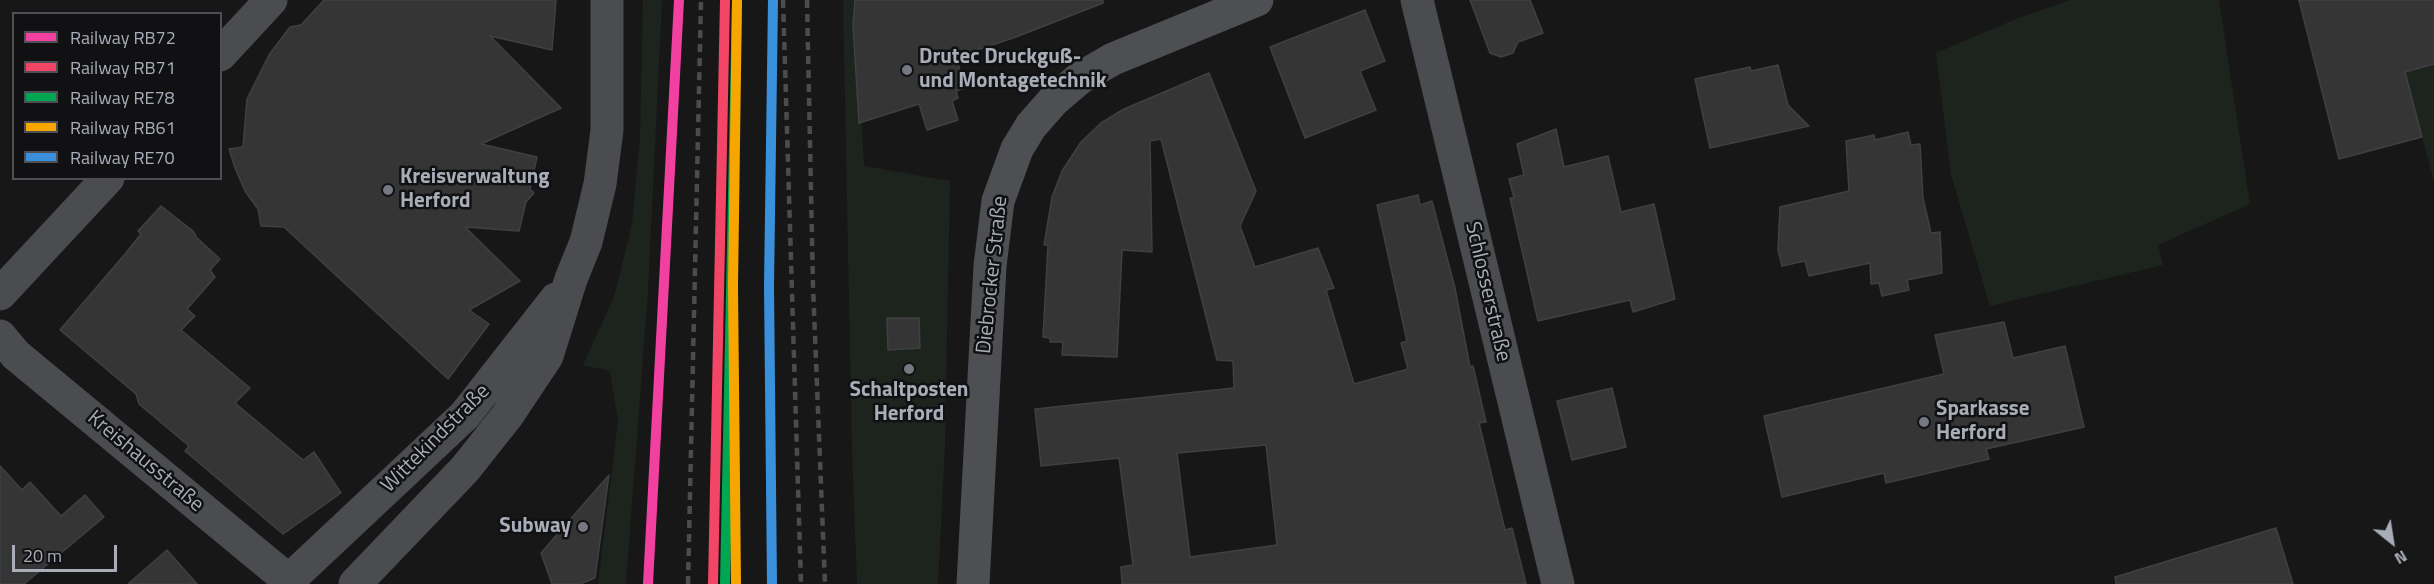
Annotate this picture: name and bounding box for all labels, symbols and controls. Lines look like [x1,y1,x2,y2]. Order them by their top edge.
legend [12,12,222,180]
text: Railway RB72 [70,24,176,51]
place label: Drutec Druckguß- und Montagetechnik [919,45,1107,95]
text: Railway RB71 [70,54,176,81]
marker: Drutec Druckguß- und Montagetechnik [900,63,914,77]
text: Railway RE78 [70,84,175,111]
text: Railway RB61 [70,114,176,141]
text: Railway RE70 [70,144,175,171]
place label: Kreisverwaltung Herford [400,165,550,215]
marker: Kreisverwaltung Herford [381,183,395,197]
street label: Diebrocker Straße [972,195,1014,355]
street label: Schlosserstraße [1459,220,1515,364]
marker: Schaltposten Herford [902,362,916,376]
place label: Schaltposten Herford [850,378,968,428]
street label: Wittekindstraße [376,379,496,499]
place label: Sparkasse Herford [1936,397,2029,447]
street label: Kreishausstraße [82,406,208,518]
marker: Sparkasse Herford [1917,415,1931,429]
north arrow [2362,512,2422,572]
place label: Subway [499,514,571,540]
marker: Subway [576,520,590,534]
scale bar [15,533,120,571]
text: 20 m [23,542,62,569]
text: N [2390,544,2412,571]

